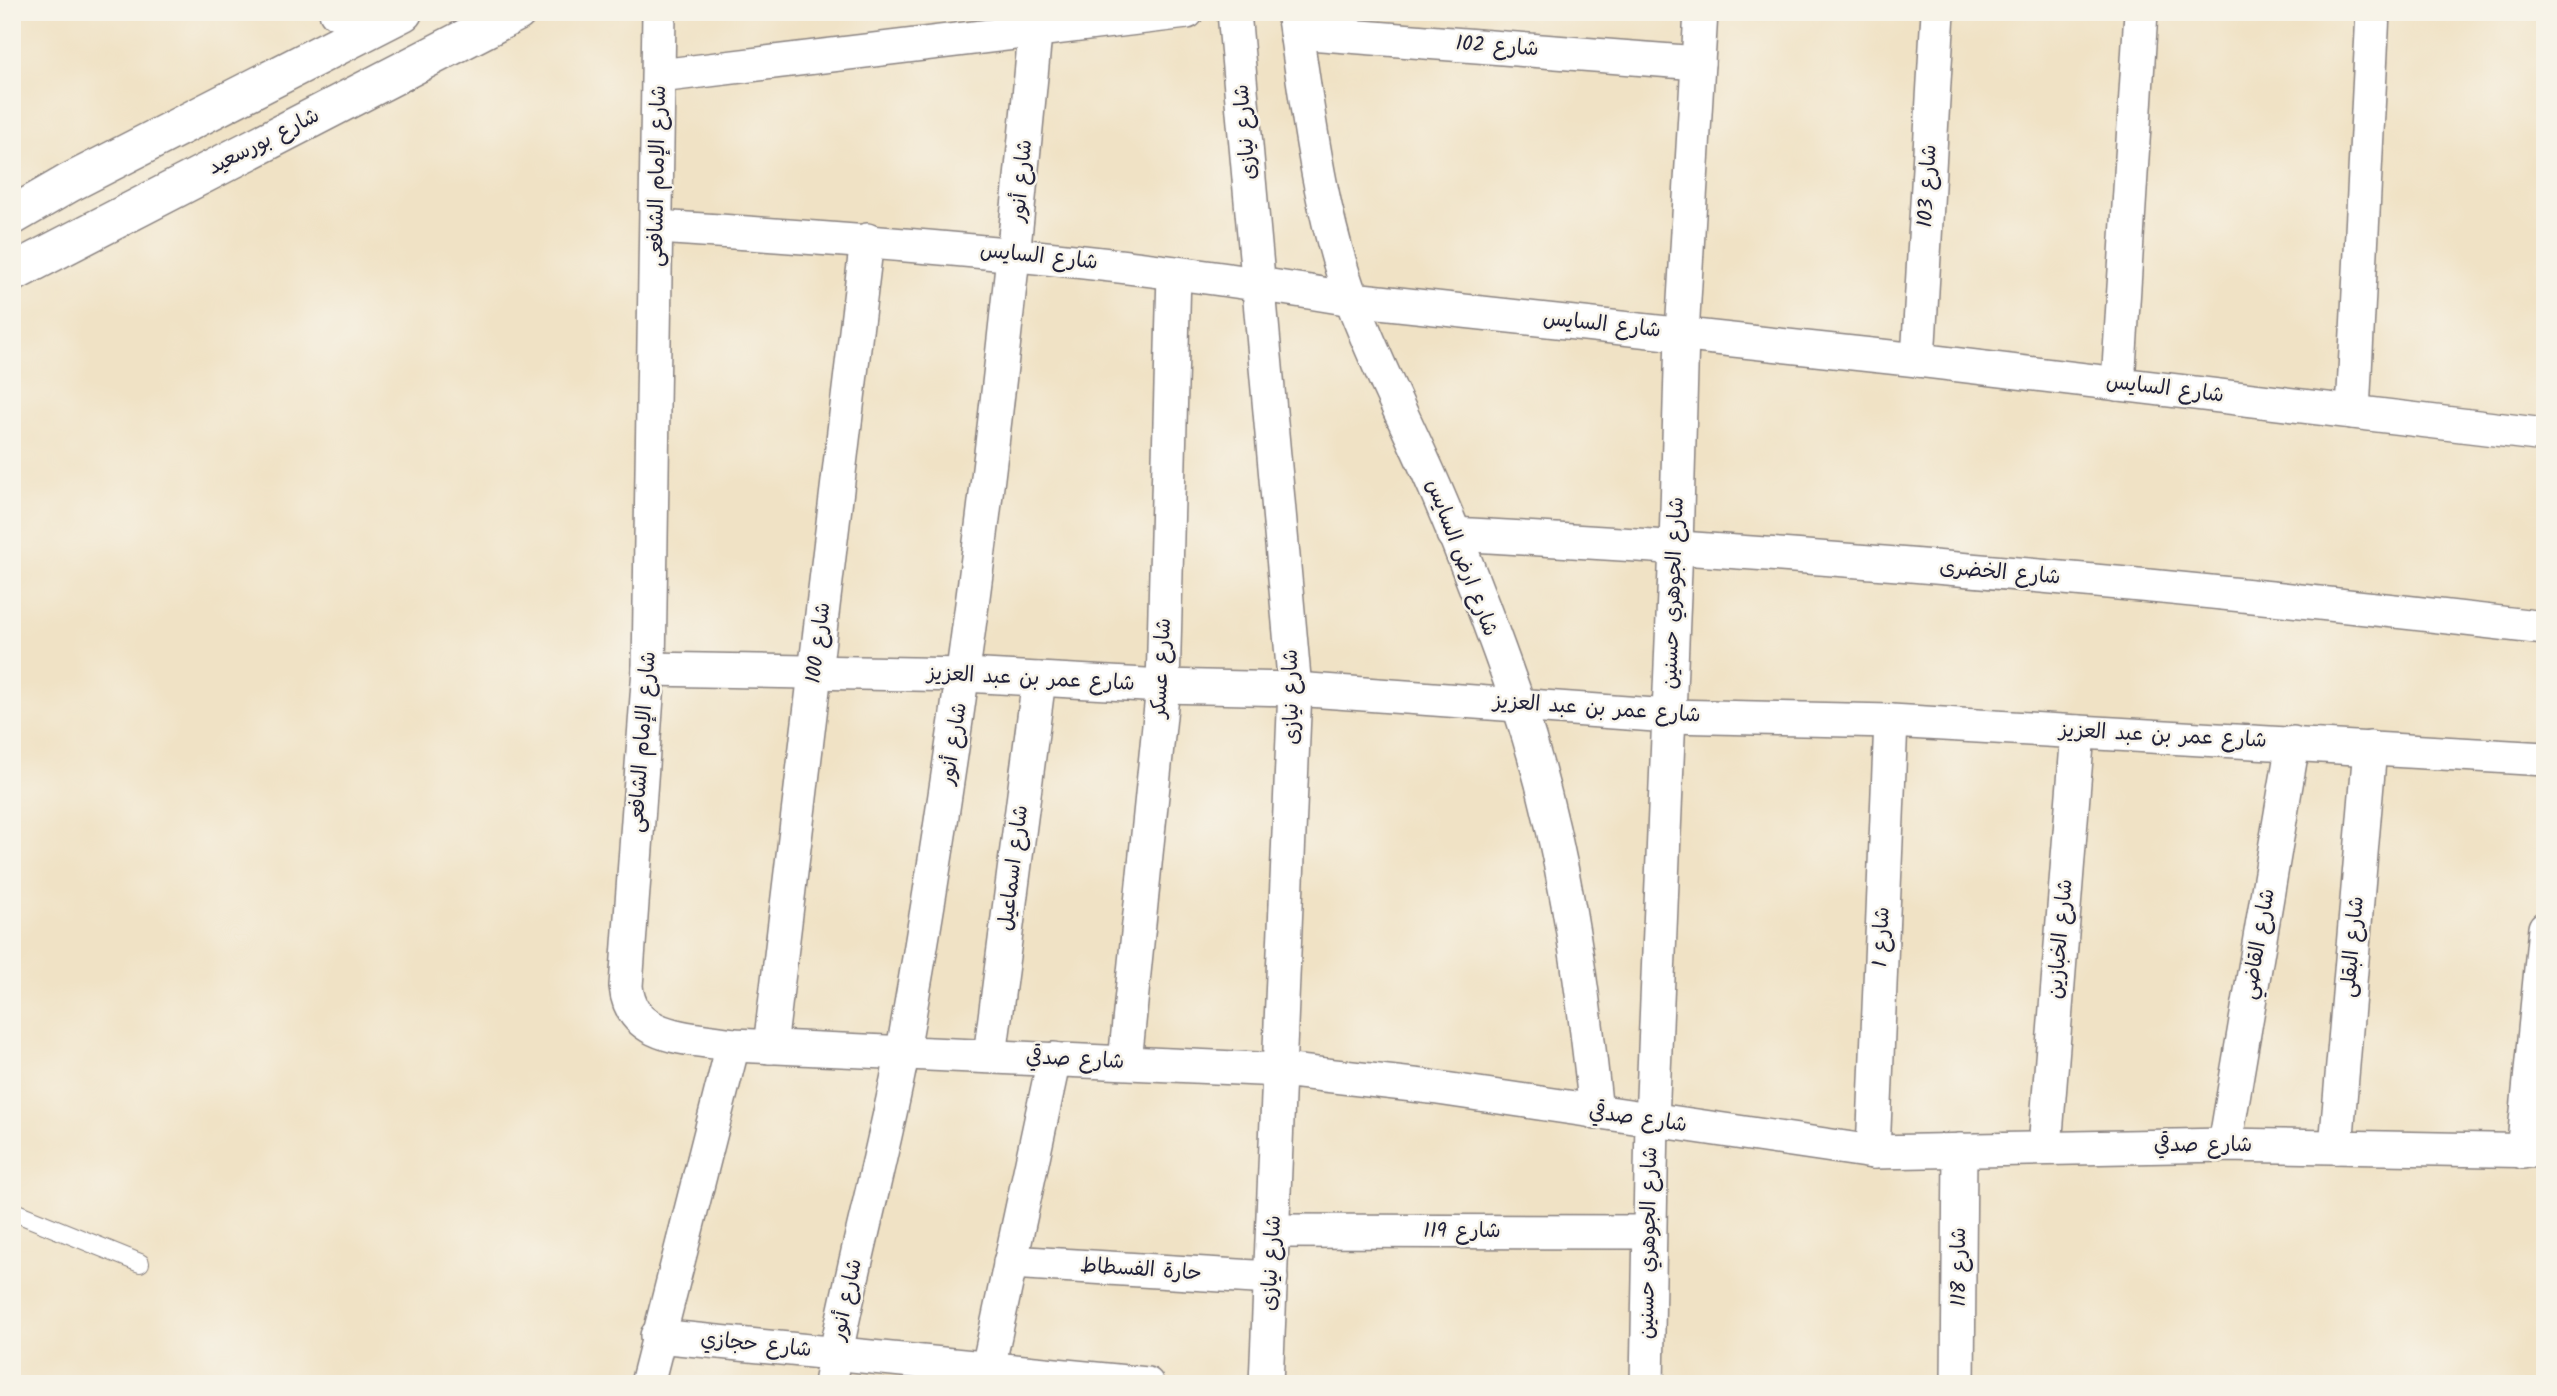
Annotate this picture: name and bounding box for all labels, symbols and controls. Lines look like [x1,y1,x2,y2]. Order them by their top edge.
street label: شارع 102 [1454,28,1540,66]
street label: شارع نيازى [1225,83,1267,181]
street label: شارع الإمام الشافعى [640,85,676,267]
street label: شارع بورسعيد [202,100,326,184]
street label: شارع أنور [1002,138,1042,225]
street label: شارع 103 [1909,144,1947,228]
street label: شارع السايس [978,234,1100,280]
street label: شارع السايس [1541,302,1663,348]
street label: شارع السايس [2104,365,2226,413]
street label: شارع ارض السايس [1416,475,1506,641]
street label: شارع الجوهري حسنين [1654,496,1694,690]
street label: شارع الخضرى [1938,551,2062,595]
street label: شارع 100 [798,601,840,685]
street label: شارع عسكر [1143,617,1181,721]
street label: شارع نيازى [1275,649,1309,745]
street label: شارع الإمام الشافعى [620,650,666,834]
street label: شارع عمر بن عبد العزيز [924,657,1136,701]
street label: شارع عمر بن عبد العزيز [1490,685,1702,733]
street label: شارع أنور [931,700,977,789]
street label: شارع عمر بن عبد العزيز [2056,714,2268,758]
street label: شارع اسماعيل [990,803,1038,933]
street label: شارع الخبازين [2039,878,2083,1000]
street label: شارع القاضي [2233,886,2286,1002]
street label: شارع البقلى [2332,895,2374,999]
street label: شارع 1 [1864,906,1900,968]
street label: شارع صدقي [1025,1041,1125,1079]
street label: شارع صدقي [1587,1096,1689,1142]
street label: شارع صدقي [2154,1129,2252,1162]
street label: شارع الجوهري حسنين [1631,1146,1667,1340]
street label: شارع نيازى [1253,1214,1291,1312]
street label: شارع 119 [1423,1215,1501,1248]
street label: شارع 118 [1943,1227,1976,1307]
street label: حارة الفسطاط [1079,1249,1203,1291]
street label: شارع أنور [822,1256,872,1345]
street label: شارع حجازي [699,1323,813,1367]

